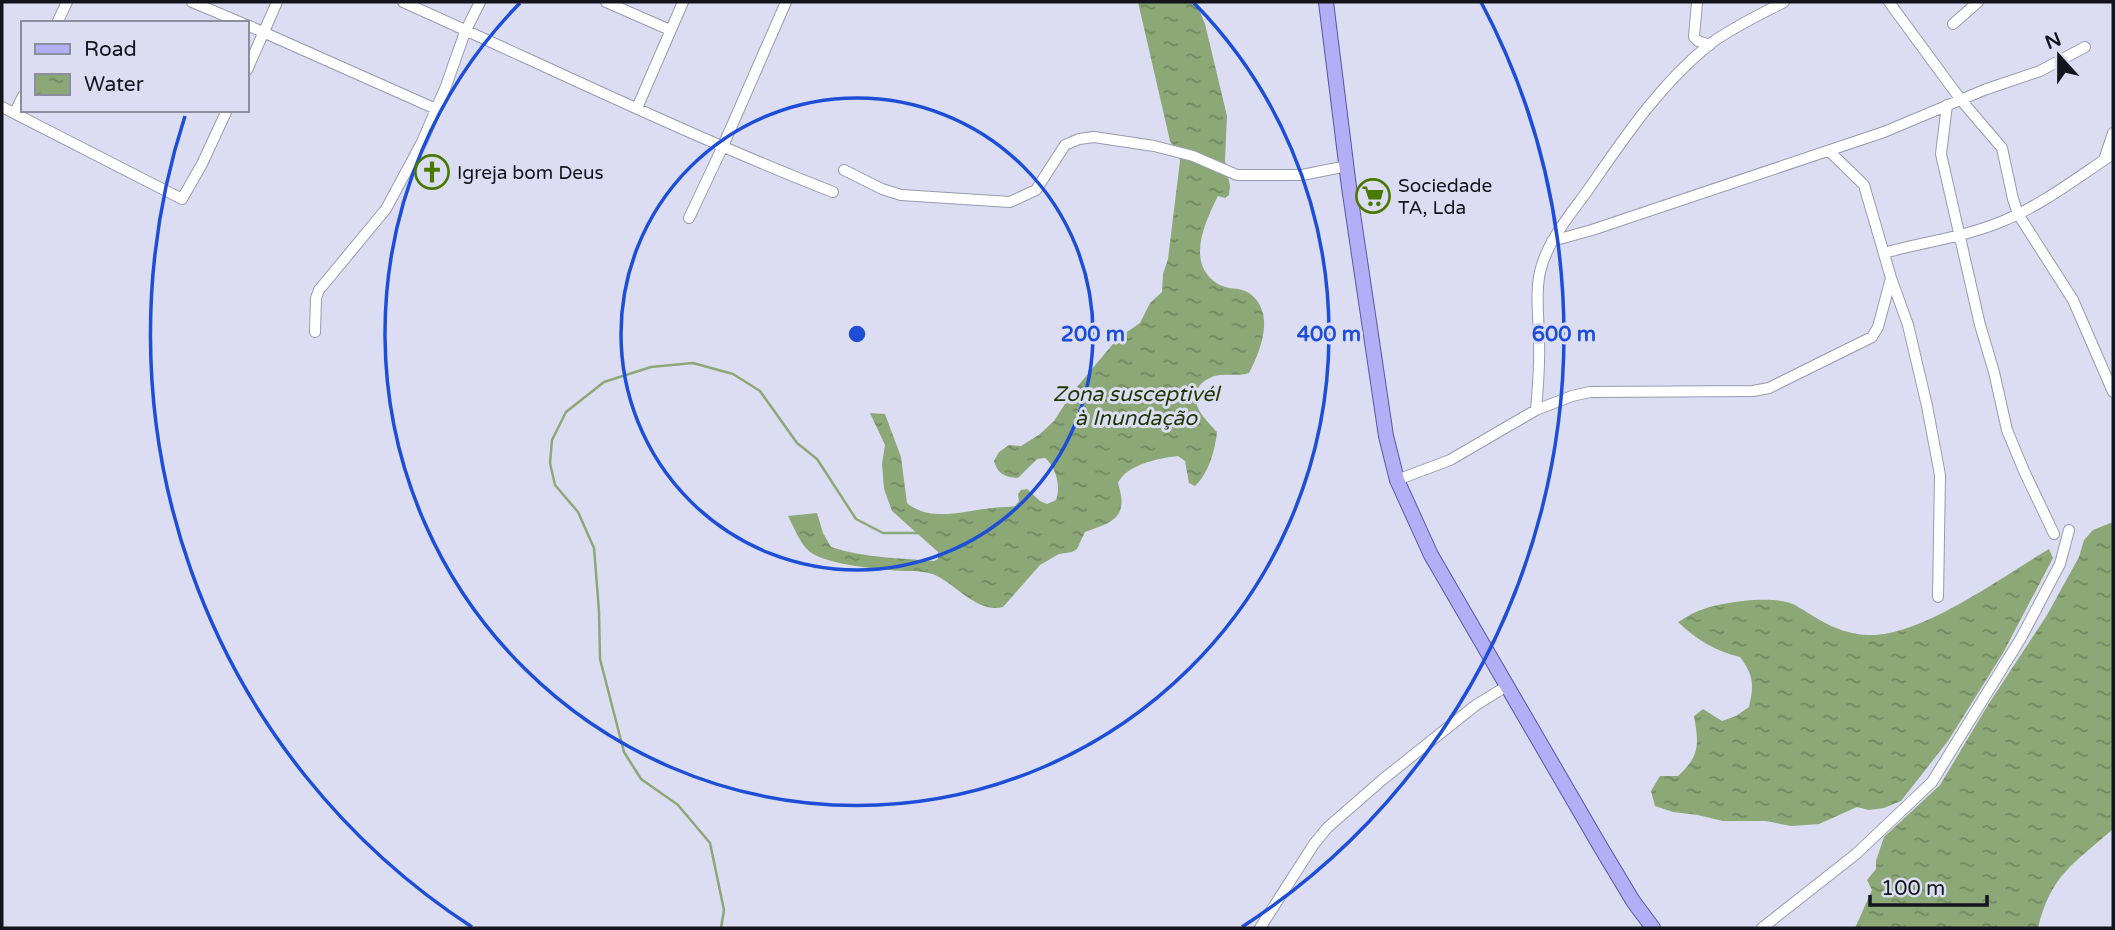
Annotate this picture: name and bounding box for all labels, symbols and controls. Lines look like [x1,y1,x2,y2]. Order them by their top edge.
legend [21,21,248,112]
north arrow [2024,21,2094,91]
text: N [2042,28,2064,54]
text: Road [84,37,137,62]
text: Water [84,72,144,97]
church icon: Igreja bom Deus [413,153,451,191]
place label: Igreja bom Deus [457,162,604,184]
place label: Sociedade TA, Lda [1398,175,1492,219]
supermarket icon: Sociedade TA, Lda [1354,177,1392,215]
centre of rings [845,322,869,346]
text: 200 m [1061,322,1125,347]
text: 400 m [1297,322,1361,347]
text: 600 m [1532,322,1596,347]
water label: Zona susceptivél à Inundação [1053,382,1222,431]
scale bar [1870,864,1987,908]
text: 100 m [1881,876,1945,901]

